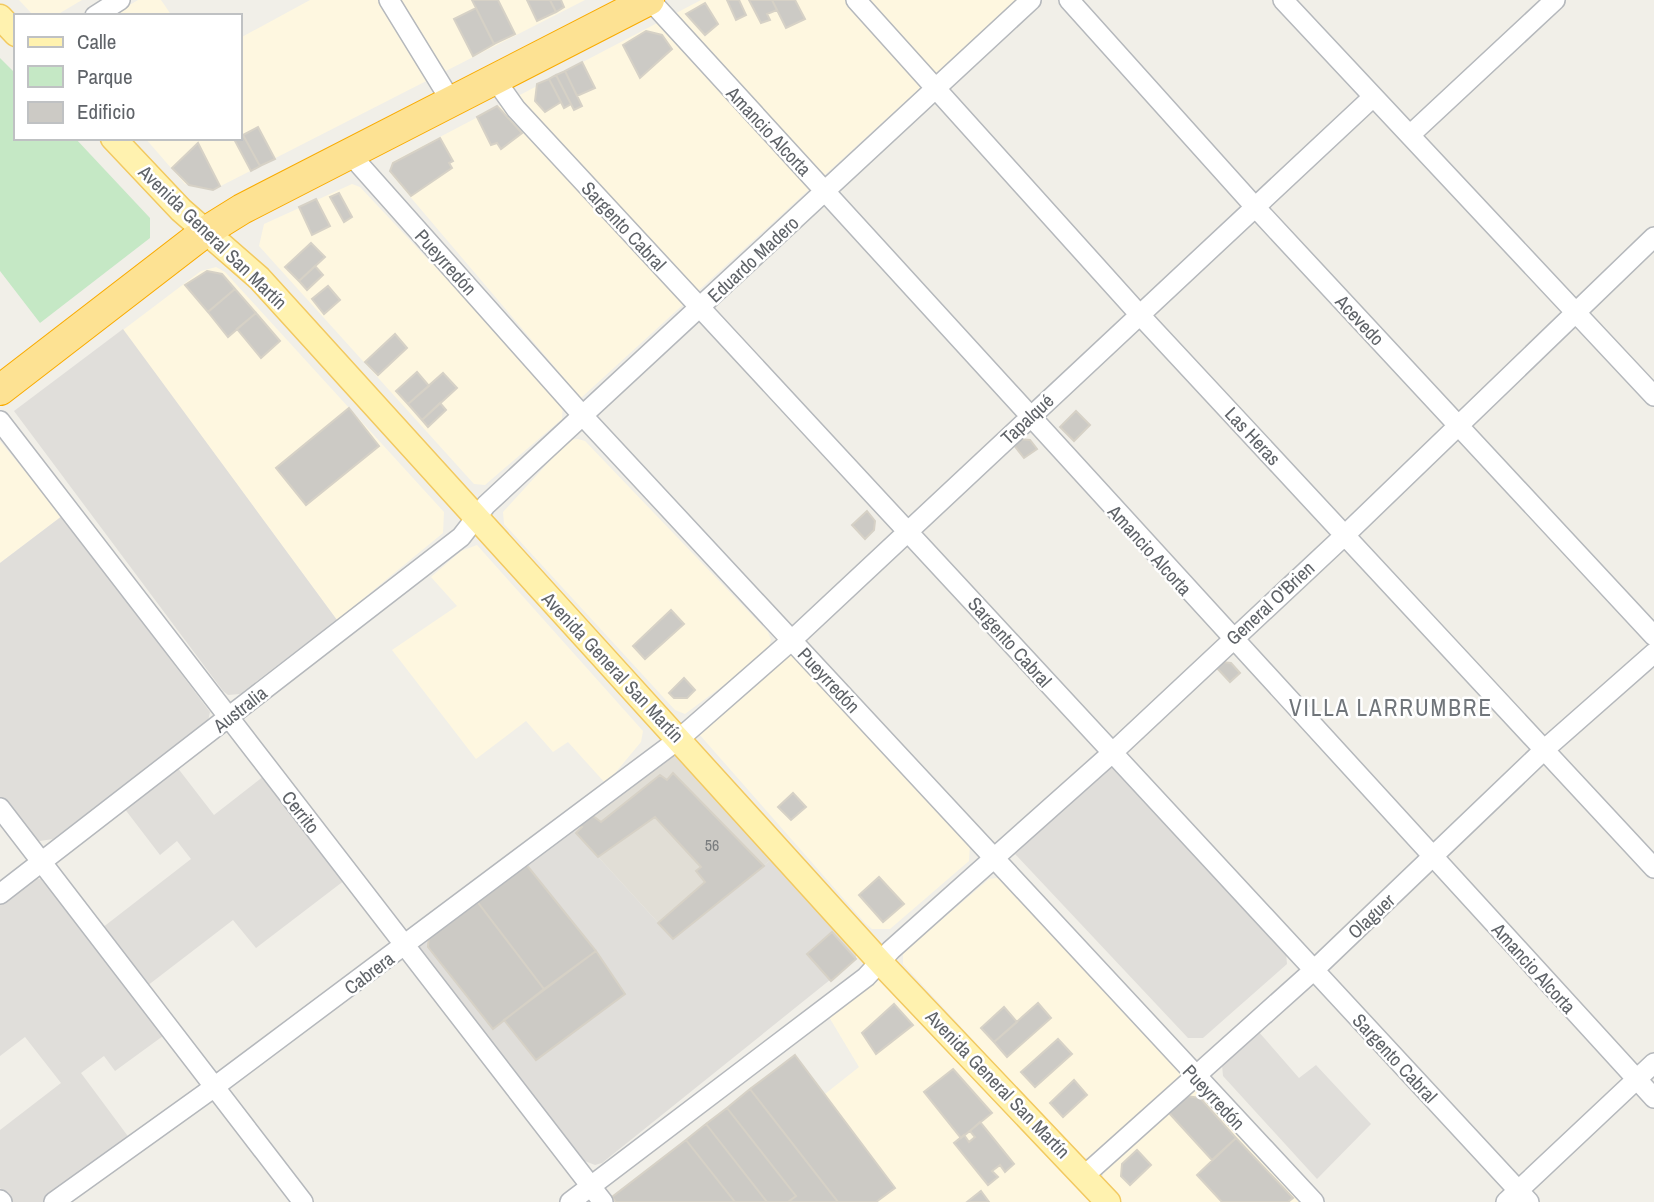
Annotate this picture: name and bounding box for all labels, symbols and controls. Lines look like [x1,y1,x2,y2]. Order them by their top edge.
legend [14,14,242,140]
text: Calle [77,27,116,56]
text: Parque [77,62,133,91]
street label: Amancio Alcorta [720,80,817,182]
text: Edificio [77,97,135,126]
street label: Avenida General San Martín [132,158,293,315]
street label: Sargento Cabral [576,176,672,276]
street label: Eduardo Madero [702,210,804,308]
street label: Pueyrredón [409,223,483,301]
street label: Acevedo [1329,288,1390,351]
street label: Tapalqué [995,388,1059,450]
street label: Las Heras [1219,401,1287,471]
street label: Amancio Alcorta [1102,498,1198,601]
street label: General O'Brien [1220,555,1320,651]
street label: Avenida General San Martín [536,585,690,748]
street label: Sargento Cabral [962,591,1058,693]
street label: Pueyrredón [792,642,866,718]
street label: Australia [207,680,272,739]
district label: VILLA LARRUMBRE [1289,692,1493,723]
street label: Cerrito [276,785,326,839]
house number: 56 [705,834,719,856]
street label: Olaguer [1342,887,1401,944]
street label: Amancio Alcorta [1486,916,1582,1019]
street label: Cabrera [339,945,400,1000]
street label: Avenida General San Martín [919,1003,1076,1164]
street label: Sargento Cabral [1347,1008,1443,1108]
street label: Pueyrredón [1177,1059,1251,1135]

